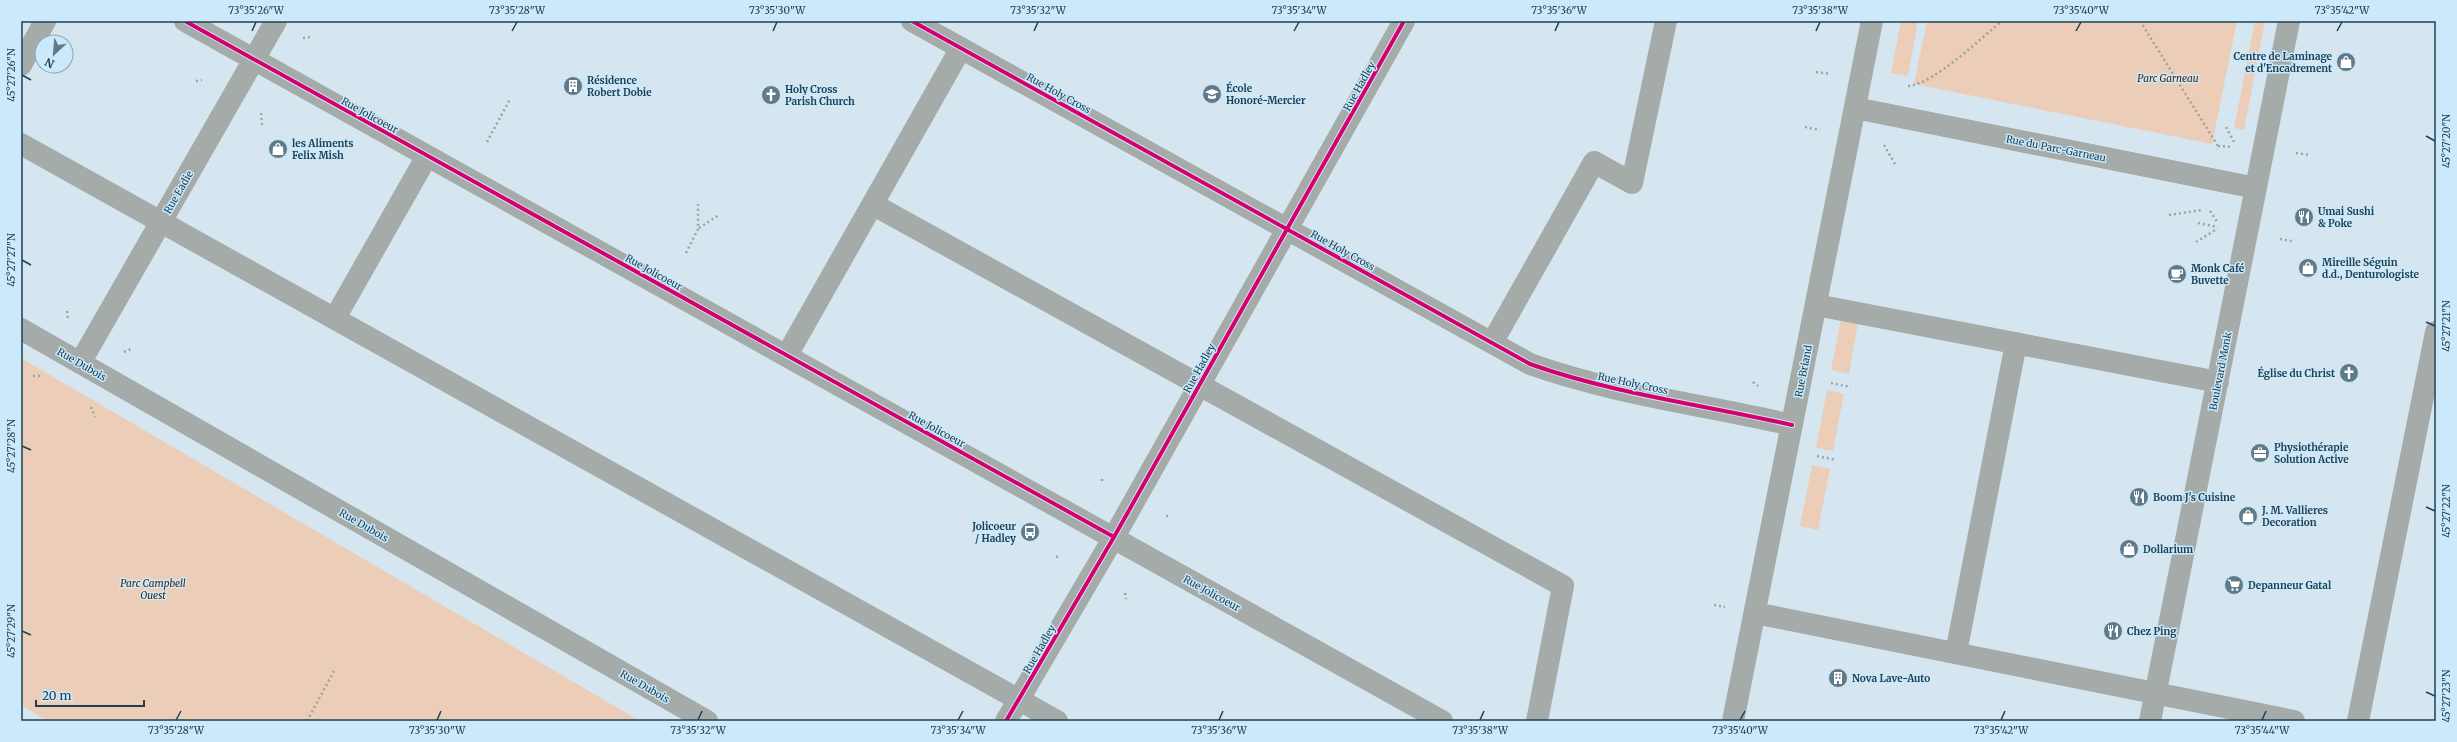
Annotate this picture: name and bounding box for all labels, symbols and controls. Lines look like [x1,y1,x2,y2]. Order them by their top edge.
text: 73°35'26"W [228,4,285,17]
text: 73°35'28"W [489,4,546,17]
text: 73°35'30"W [749,4,806,17]
text: 73°35'32"W [1010,4,1067,17]
text: 73°35'34"W [1271,4,1328,17]
text: 73°35'36"W [1531,4,1588,17]
text: 73°35'38"W [1792,4,1849,17]
text: 73°35'40"W [2053,4,2110,17]
text: 73°35'42"W [2315,4,2370,17]
north arrow [34,34,74,74]
text: 45°27'26"N [5,48,18,102]
place label: Centre de Laminage et d'Encadrement [2234,50,2333,75]
shop icon: Centre de Laminage et d'Encadrement [2335,51,2357,73]
text: N [42,55,57,71]
street label: Rue Hadley [1341,59,1378,113]
street label: Rue Holy Cross [1024,70,1093,117]
park label: Parc Garneau [2137,72,2199,85]
place label: Résidence Robert Dobie [587,74,652,99]
building icon: Résidence Robert Dobie [562,75,584,97]
place label: École Honoré-Mercier [1226,81,1306,107]
place label: Holy Cross Parish Church [785,83,855,108]
school or university icon: École Honoré-Mercier [1201,83,1223,105]
church icon: Holy Cross Parish Church [760,84,782,106]
street label: Rue Jolicoeur [339,94,401,137]
text: 45°27'20"N [2440,114,2453,168]
street label: Rue du Parc-Garneau [2005,132,2107,165]
place label: les Aliments Felix Mish [292,137,353,162]
shop icon: les Aliments Felix Mish [267,138,289,160]
street label: Rue Eadie [161,169,196,216]
place label: Umai Sushi & Poke [2318,205,2375,230]
restaurant icon: Umai Sushi & Poke [2293,206,2315,228]
street label: Rue Holy Cross [1308,227,1377,274]
text: 45°27'27"N [5,233,18,287]
street label: Rue Jolicoeur [623,251,685,294]
place label: Mireille Séguin d.d., Denturologiste [2322,256,2419,281]
shop icon: Mireille Séguin d.d., Denturologiste [2297,257,2319,279]
place label: Monk Café Buvette [2191,262,2245,287]
cafe icon: Monk Café Buvette [2166,263,2188,285]
text: 45°27'21"N [2440,300,2453,352]
street label: Boulevard Monk [2207,330,2235,411]
street label: Rue Hadley [1181,341,1218,395]
street label: Rue Briand [1792,344,1815,398]
street label: Rue Dubois [55,345,109,384]
church icon: Église du Christ [2338,362,2360,384]
place label: Église du Christ [2257,366,2335,380]
street label: Rue Holy Cross [1597,370,1669,397]
street label: Rue Jolicoeur [906,408,968,451]
text: 45°27'28"N [5,419,18,473]
place label: Physiothérapie Solution Active [2274,441,2349,466]
office icon: Physiothérapie Solution Active [2249,442,2271,464]
text: 45°27'22"N [2440,484,2453,538]
restaurant icon: Boom J's Cuisine [2128,486,2150,508]
place label: Boom J's Cuisine [2153,491,2236,504]
place label: J. M. Vallieres Decoration [2261,504,2328,529]
shop icon: J. M. Vallieres Decoration [2237,505,2259,527]
street label: Rue Dubois [337,506,391,545]
place label: Jolicoeur / Hadley [971,520,1016,545]
bus stop icon: Jolicoeur / Hadley [1019,521,1041,543]
shop icon: Dollarium [2118,538,2140,560]
place label: Dollarium [2143,543,2193,556]
street label: Rue Jolicoeur [1181,572,1243,615]
supermarket icon: Depanneur Gatal [2223,574,2245,596]
park label: Parc Campbell Ouest [120,577,186,602]
place label: Depanneur Gatal [2248,579,2332,592]
text: 45°27'29"N [5,604,18,658]
restaurant icon: Chez Ping [2102,620,2124,642]
street label: Rue Hadley [1020,622,1059,676]
place label: Chez Ping [2127,625,2177,638]
street label: Rue Dubois [618,667,672,706]
building icon: Nova Lave-Auto [1827,667,1849,689]
text: 45°27'23"N [2440,669,2453,723]
place label: Nova Lave-Auto [1852,672,1930,685]
scale bar [36,682,144,708]
text: 20 m [42,688,71,703]
text: 73°35'28"W [148,724,205,737]
text: 73°35'30"W [409,724,466,737]
text: 73°35'32"W [670,724,727,737]
text: 73°35'34"W [930,724,987,737]
text: 73°35'36"W [1191,724,1248,737]
text: 73°35'38"W [1452,724,1509,737]
text: 73°35'40"W [1712,724,1769,737]
text: 73°35'42"W [1974,724,2029,737]
text: 73°35'44"W [2235,724,2290,737]

